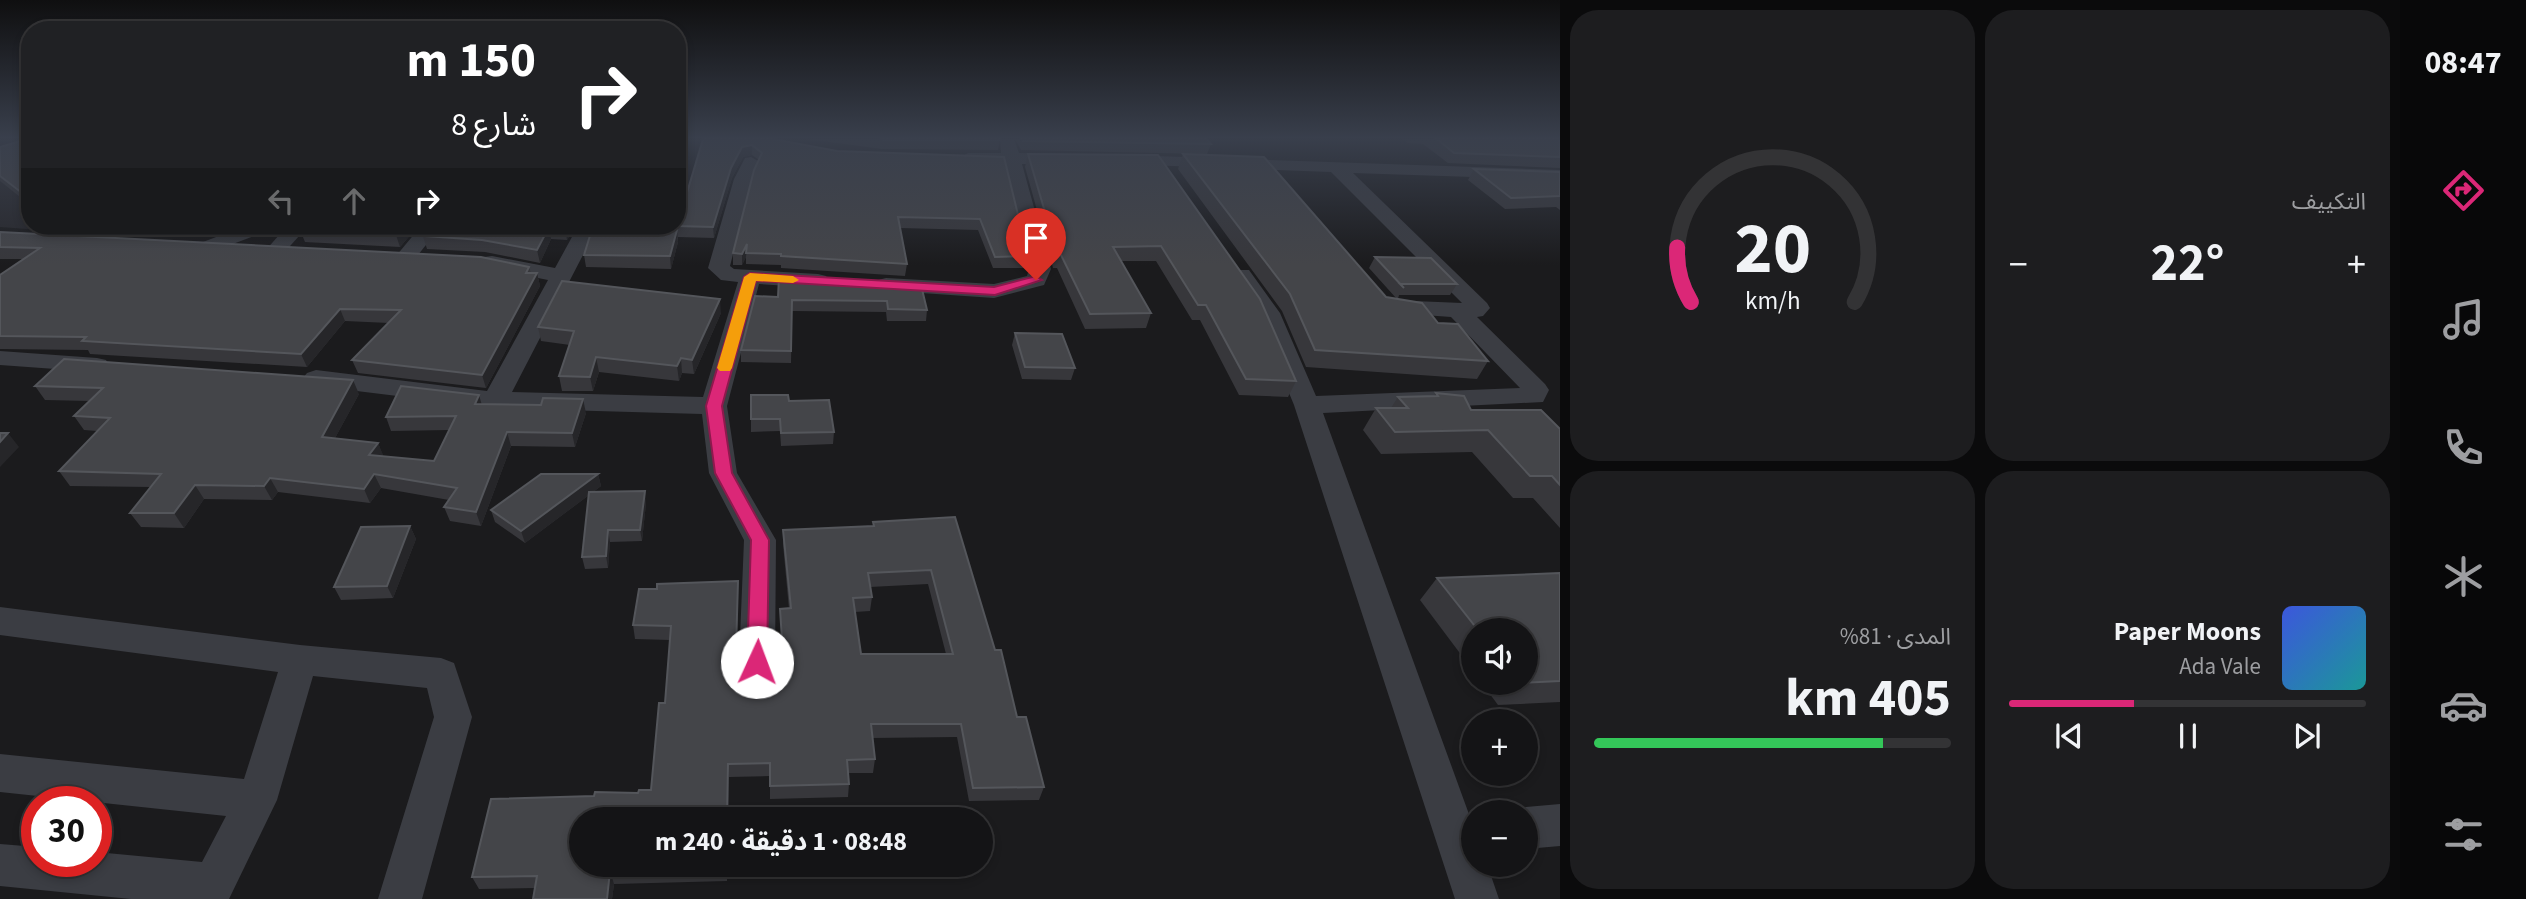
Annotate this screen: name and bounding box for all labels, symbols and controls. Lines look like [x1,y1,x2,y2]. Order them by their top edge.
text: 150 m [407,26,536,96]
text: 08:47 [2424,40,2502,86]
icon: right [560,49,651,140]
text: شارع 8 [451,102,536,148]
icon: directions [2439,166,2488,215]
icon: left [262,182,300,220]
icon: ahead [335,182,373,220]
icon: right [408,182,446,220]
text: التكييف [2292,185,2366,218]
text: 20 [1734,197,1811,301]
pin [1006,208,1066,280]
icon: arrive [1017,219,1055,257]
text: 22° [2151,227,2224,301]
text: − [2009,238,2028,292]
text: + [2347,238,2366,292]
text: km/h [1745,282,1800,318]
icon: music [2439,295,2488,344]
icon: phone [2439,423,2488,472]
icon: climate [2439,552,2488,601]
text: Paper Moons [2114,613,2261,650]
map controls [1461,618,1538,877]
button: sound [1461,618,1538,695]
text: المدى · 81% [1840,620,1951,653]
position arrow [720,625,794,699]
text: Ada Vale [2179,650,2261,683]
text: 405 km [1785,662,1951,736]
icon: car [2439,681,2488,730]
button: + [1461,709,1538,786]
icon: previous [2050,717,2088,755]
icon: pause [2169,717,2207,755]
icon: next [2288,717,2326,755]
speed limit sign: 30 [21,786,112,877]
button: − [1461,800,1538,877]
icon: filters [2439,810,2488,859]
text: 08:48 · 1 دقيقة · 240 m [655,823,907,860]

